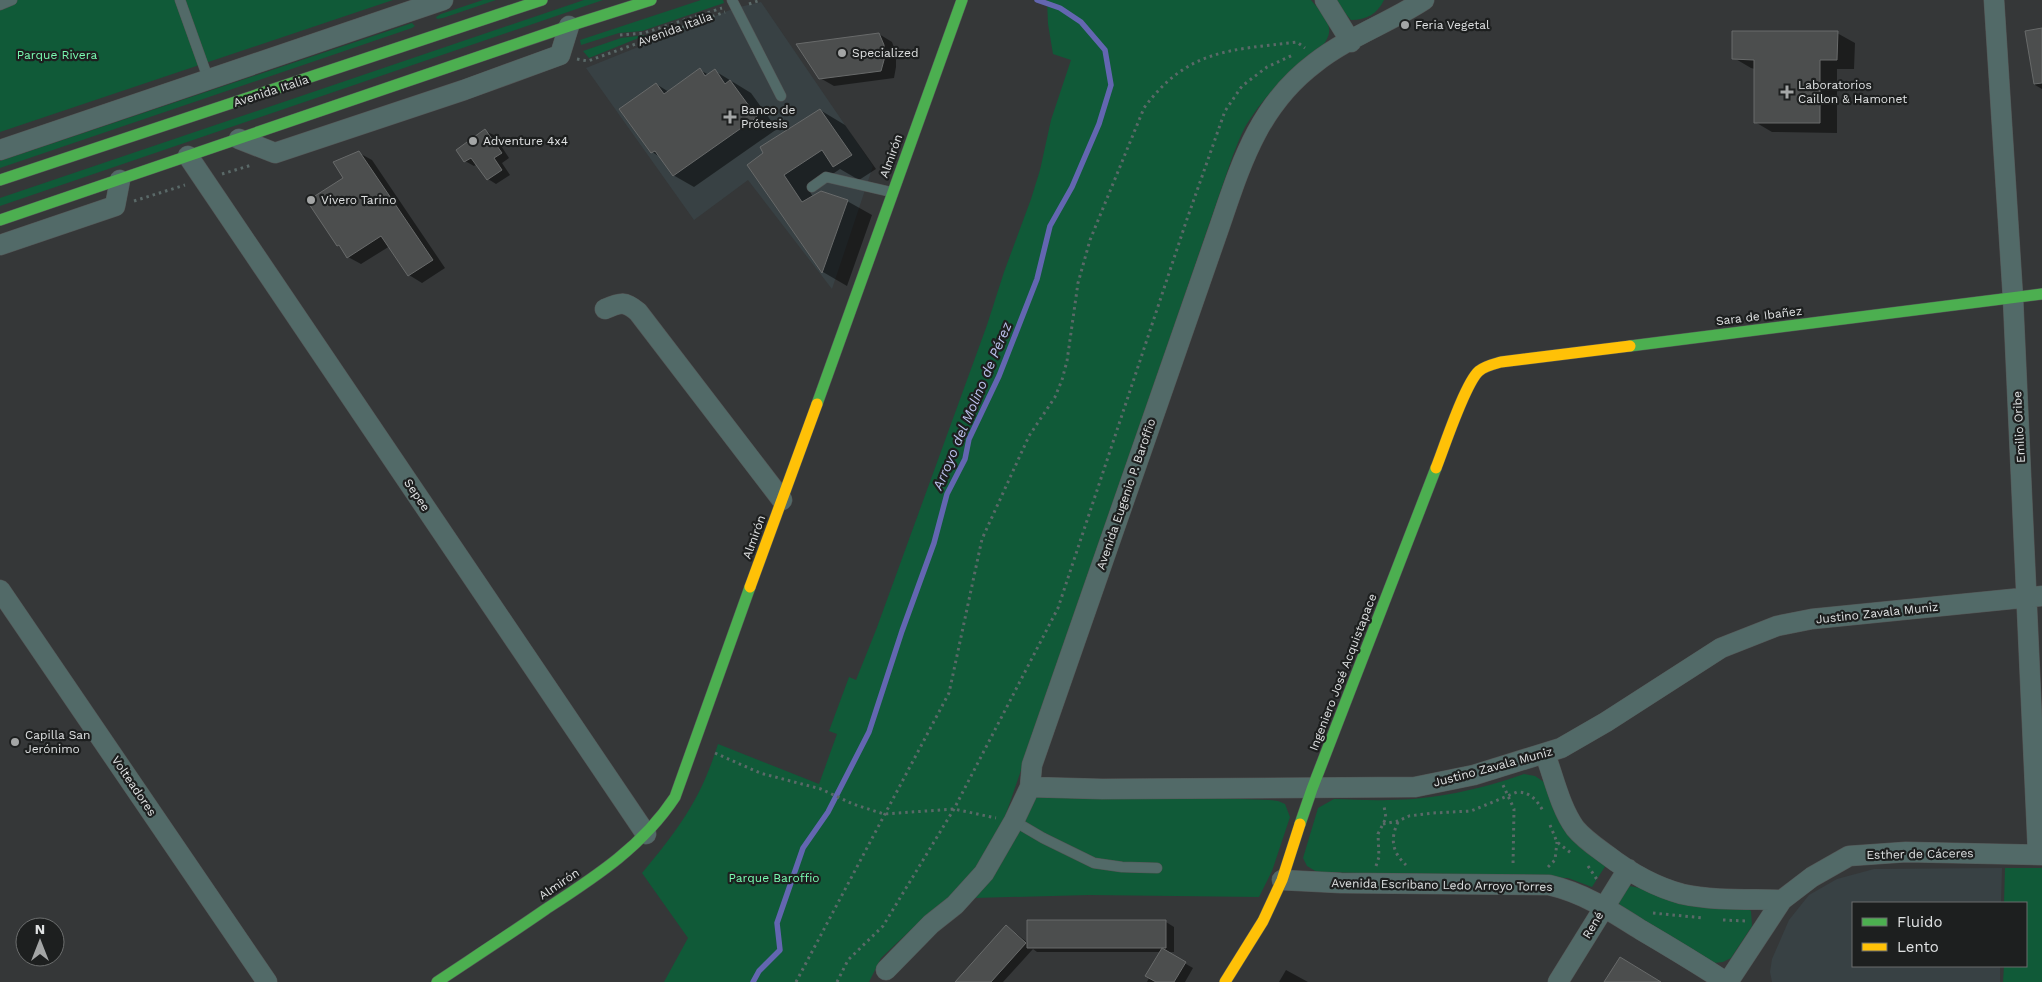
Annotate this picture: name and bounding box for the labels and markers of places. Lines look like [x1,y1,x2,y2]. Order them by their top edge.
place label: Feria Vegetal [1415,18,1490,32]
marker: Feria Vegetal [1399,19,1411,31]
place label: Specialized [852,46,918,60]
marker: Specialized [836,47,848,59]
place label: Laboratorios Caillon & Hamonet [1798,78,1907,106]
marker: Laboratorios Caillon & Hamonet [1780,85,1794,99]
place label: Banco de Prótesis [741,103,796,131]
marker: Banco de Prótesis [723,110,737,124]
place label: Adventure 4x4 [483,134,568,148]
marker: Adventure 4x4 [467,135,479,147]
place label: Vivero Tarino [321,193,396,207]
marker: Vivero Tarino [305,194,317,206]
place label: Capilla San Jerónimo [25,728,91,756]
marker: Capilla San Jerónimo [9,736,21,748]

